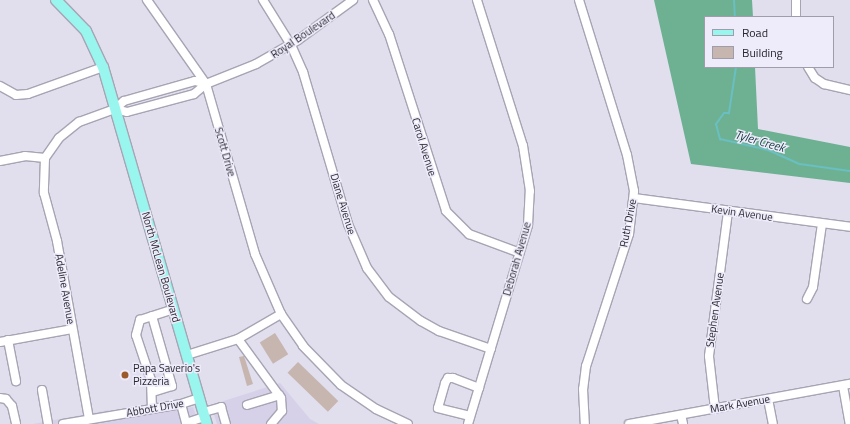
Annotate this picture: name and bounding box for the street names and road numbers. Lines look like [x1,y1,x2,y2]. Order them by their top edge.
street label: Royal Boulevard [268,9,338,61]
street label: Carol Avenue [409,116,439,178]
street label: Scott Drive [212,126,238,178]
street label: Diane Avenue [327,172,359,236]
street label: Ruth Drive [617,198,639,248]
street label: Kevin Avenue [710,202,774,224]
street label: North McLean Boulevard [139,210,183,324]
street label: Deborah Avenue [500,221,534,297]
street label: Adeline Avenue [52,253,78,325]
street label: Stephen Avenue [703,272,727,348]
street label: Mark Avenue [709,392,771,416]
street label: Abbott Drive [125,396,185,420]

